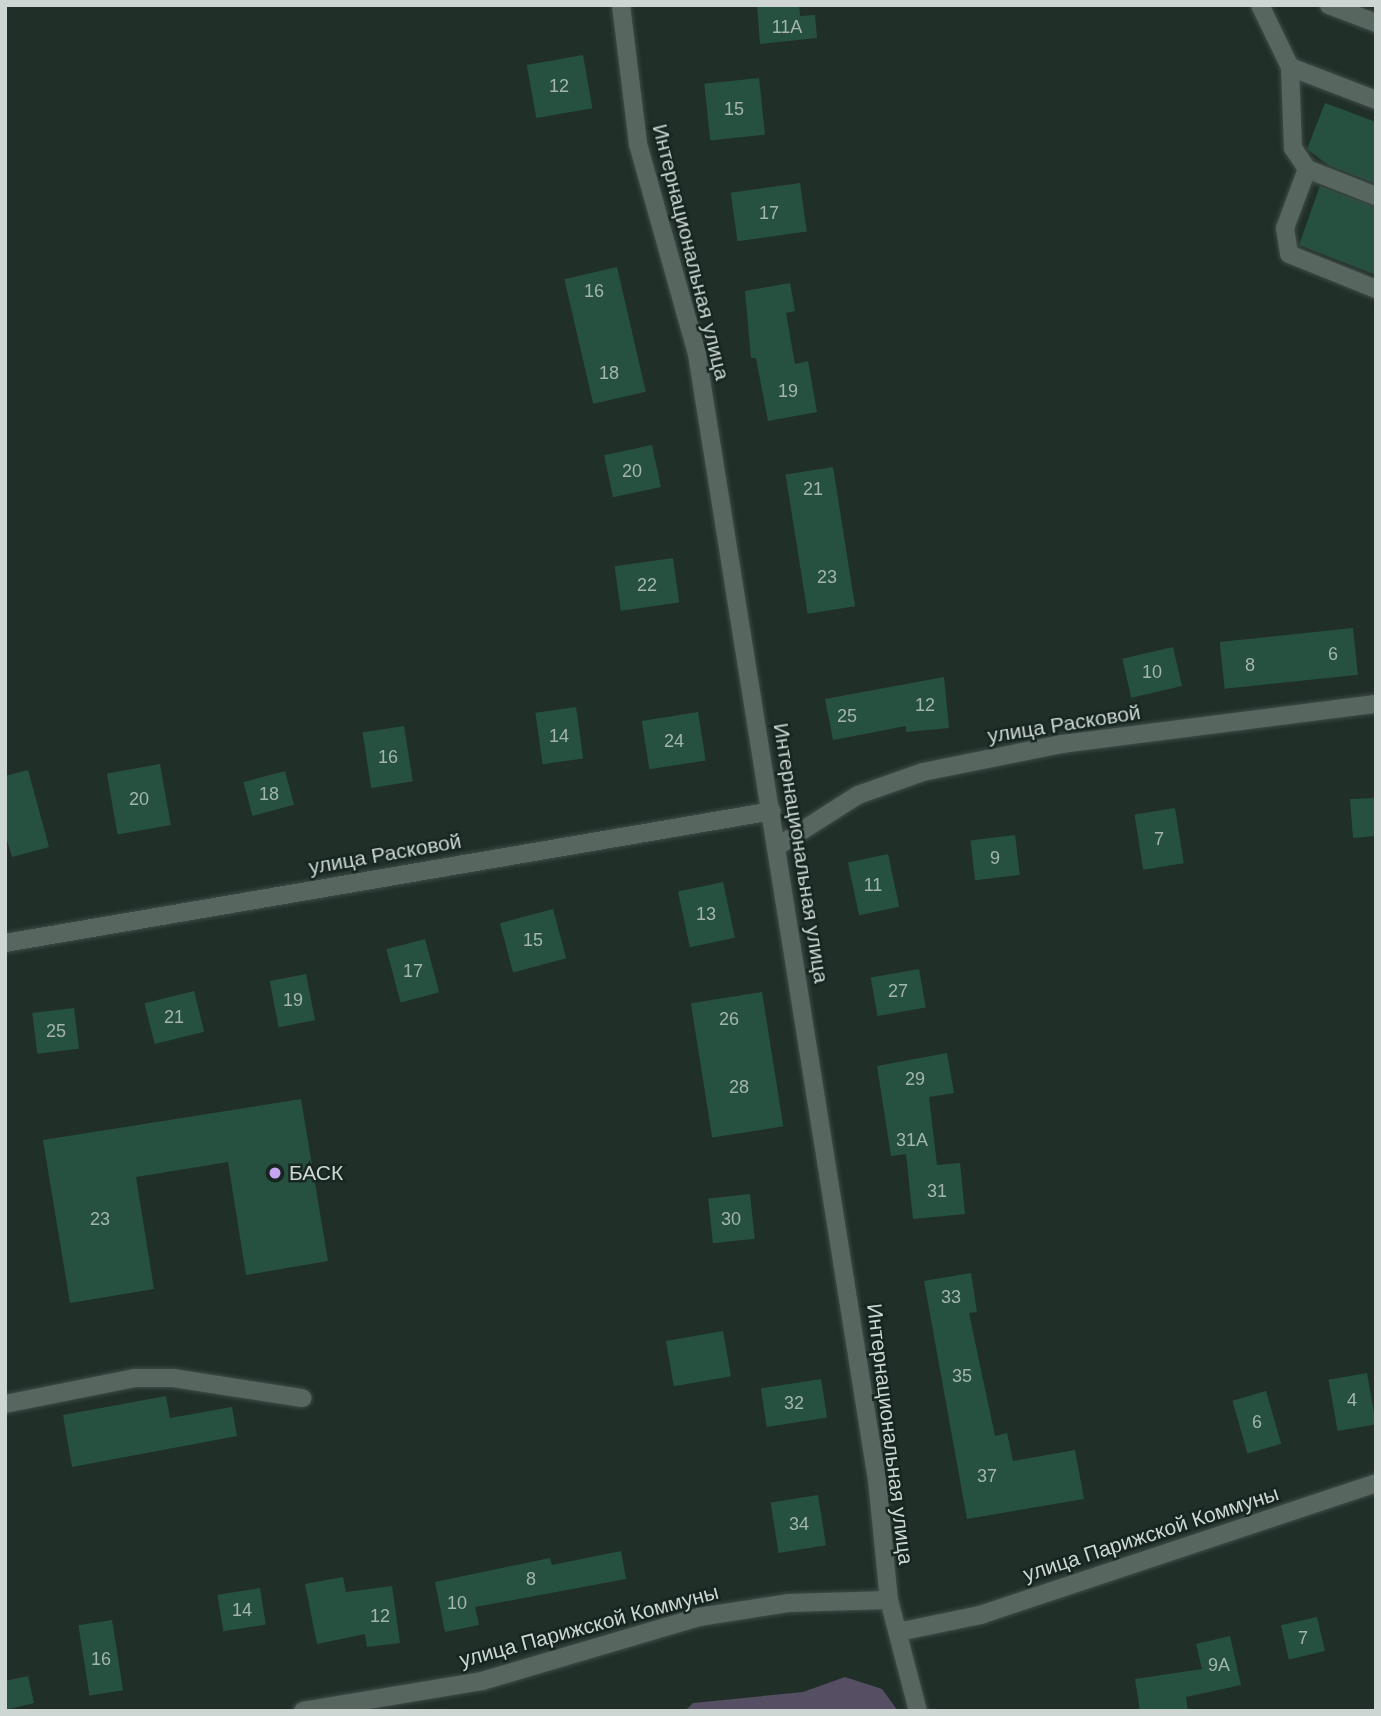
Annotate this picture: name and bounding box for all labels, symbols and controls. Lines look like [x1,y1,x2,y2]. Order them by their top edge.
house number: 11А [772,16,802,38]
house number: 12 [549,75,569,97]
house number: 15 [724,98,744,120]
street label: Интернациональная улица [647,121,735,383]
house number: 17 [759,202,779,224]
house number: 16 [584,280,604,302]
house number: 18 [599,362,619,384]
house number: 19 [778,380,798,402]
house number: 20 [622,460,642,482]
house number: 21 [803,478,823,500]
house number: 23 [817,566,837,588]
house number: 22 [637,574,657,596]
house number: 6 [1328,643,1338,665]
house number: 8 [1245,654,1255,676]
house number: 10 [1142,661,1162,683]
house number: 12 [915,694,935,716]
street label: улица Расковой [986,699,1142,749]
house number: 25 [837,705,857,727]
street label: Интернациональная улица [768,721,834,985]
house number: 14 [549,725,569,747]
house number: 24 [664,730,684,752]
house number: 16 [378,746,398,768]
house number: 18 [259,783,279,805]
house number: 20 [129,788,149,810]
street label: улица Расковой [307,828,463,880]
house number: 7 [1154,828,1164,850]
house number: 9 [990,847,1000,869]
house number: 11 [864,874,882,896]
house number: 13 [696,903,716,925]
house number: 15 [523,929,543,951]
house number: 17 [403,960,423,982]
house number: 27 [888,980,908,1002]
house number: 19 [283,989,303,1011]
house number: 21 [164,1006,184,1028]
house number: 26 [719,1008,739,1030]
house number: 25 [46,1020,66,1042]
house number: 29 [905,1068,925,1090]
house number: 28 [729,1076,749,1098]
house number: 31А [896,1129,928,1151]
place label: БАСК [289,1160,343,1186]
marker: БАСК [267,1165,283,1181]
house number: 31 [927,1180,947,1202]
house number: 23 [90,1208,110,1230]
house number: 30 [721,1208,741,1230]
house number: 33 [941,1286,961,1308]
street label: Интернациональная улица [861,1302,919,1566]
house number: 35 [952,1365,972,1387]
house number: 4 [1347,1389,1357,1411]
house number: 32 [784,1392,804,1414]
house number: 6 [1252,1411,1262,1433]
house number: 37 [977,1465,997,1487]
street label: улица Парижской Коммуны [1020,1481,1282,1587]
house number: 34 [789,1513,809,1535]
house number: 8 [526,1568,536,1590]
street label: улица Парижской Коммуны [457,1579,721,1673]
house number: 10 [447,1592,467,1614]
house number: 14 [232,1599,252,1621]
house number: 12 [370,1605,390,1627]
house number: 7 [1298,1627,1308,1649]
house number: 16 [91,1648,111,1670]
house number: 9А [1208,1654,1230,1676]

